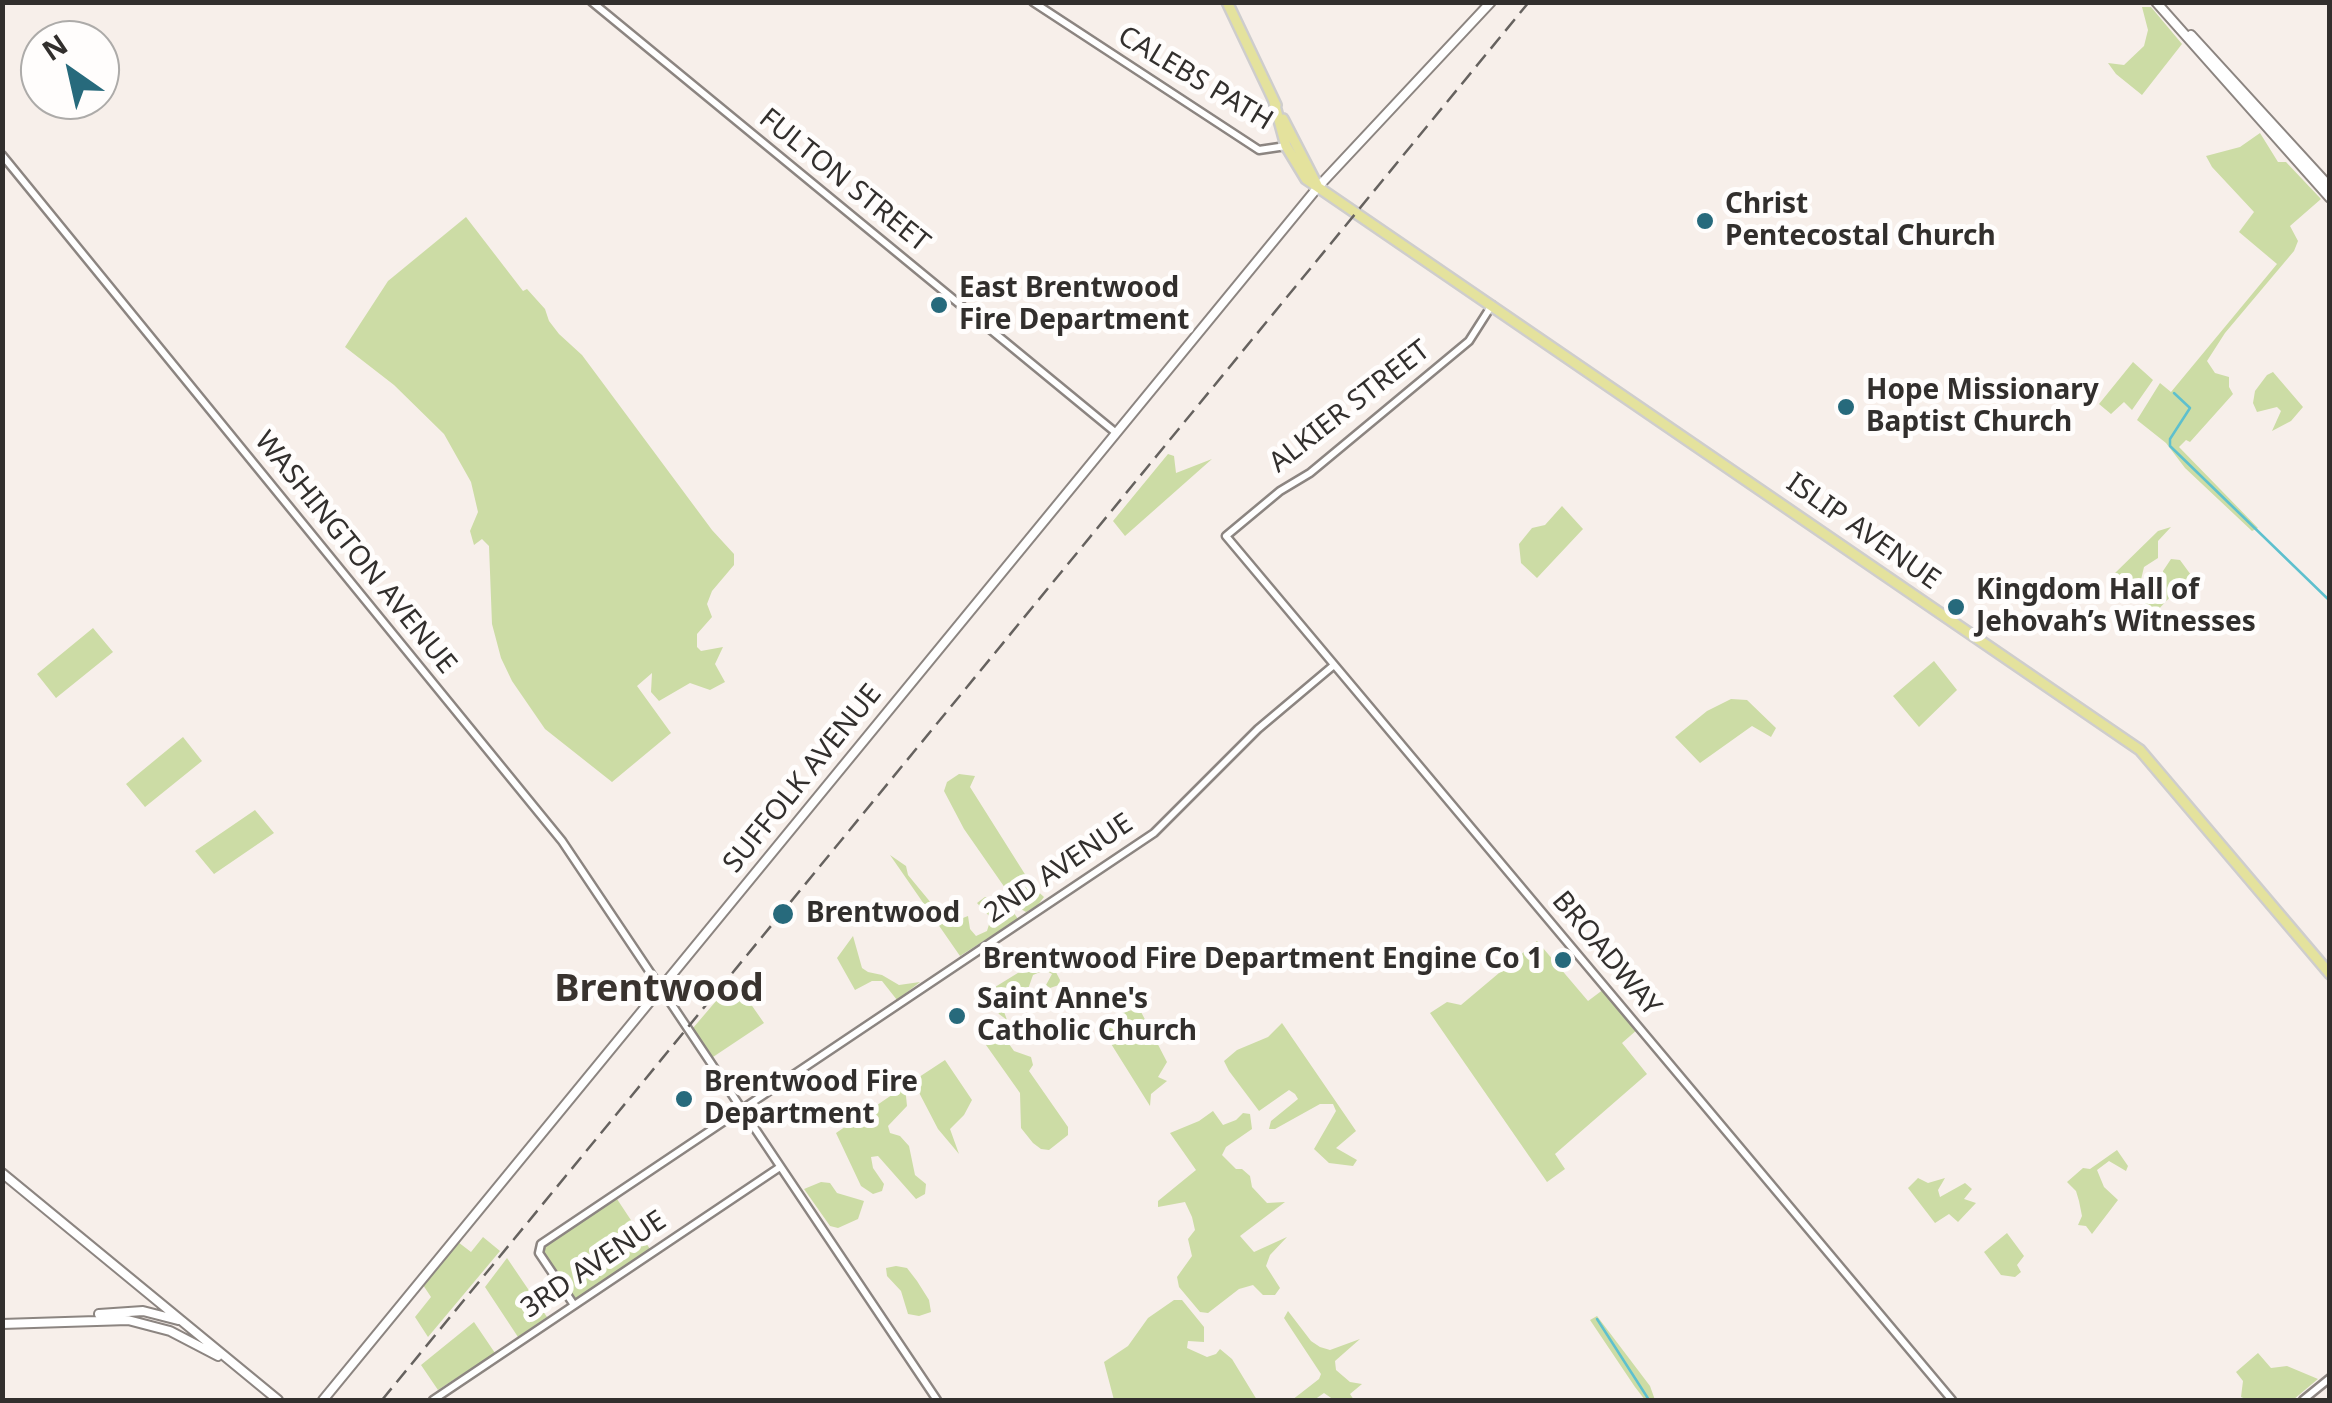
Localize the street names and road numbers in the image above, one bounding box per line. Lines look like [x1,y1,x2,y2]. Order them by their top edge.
street label: CALEBS PATH [1112,20,1278,138]
street label: FULTON STREET [752,102,936,260]
street label: ALKIER STREET [1263,334,1437,480]
street label: WASHINGTON AVENUE [247,425,463,681]
street label: ISLIP AVENUE [1780,467,1946,597]
street label: SUFFOLK AVENUE [717,678,889,880]
street label: 2ND AVENUE [979,807,1139,931]
street label: BROADWAY [1544,885,1668,1023]
street label: 3RD AVENUE [515,1204,673,1326]

